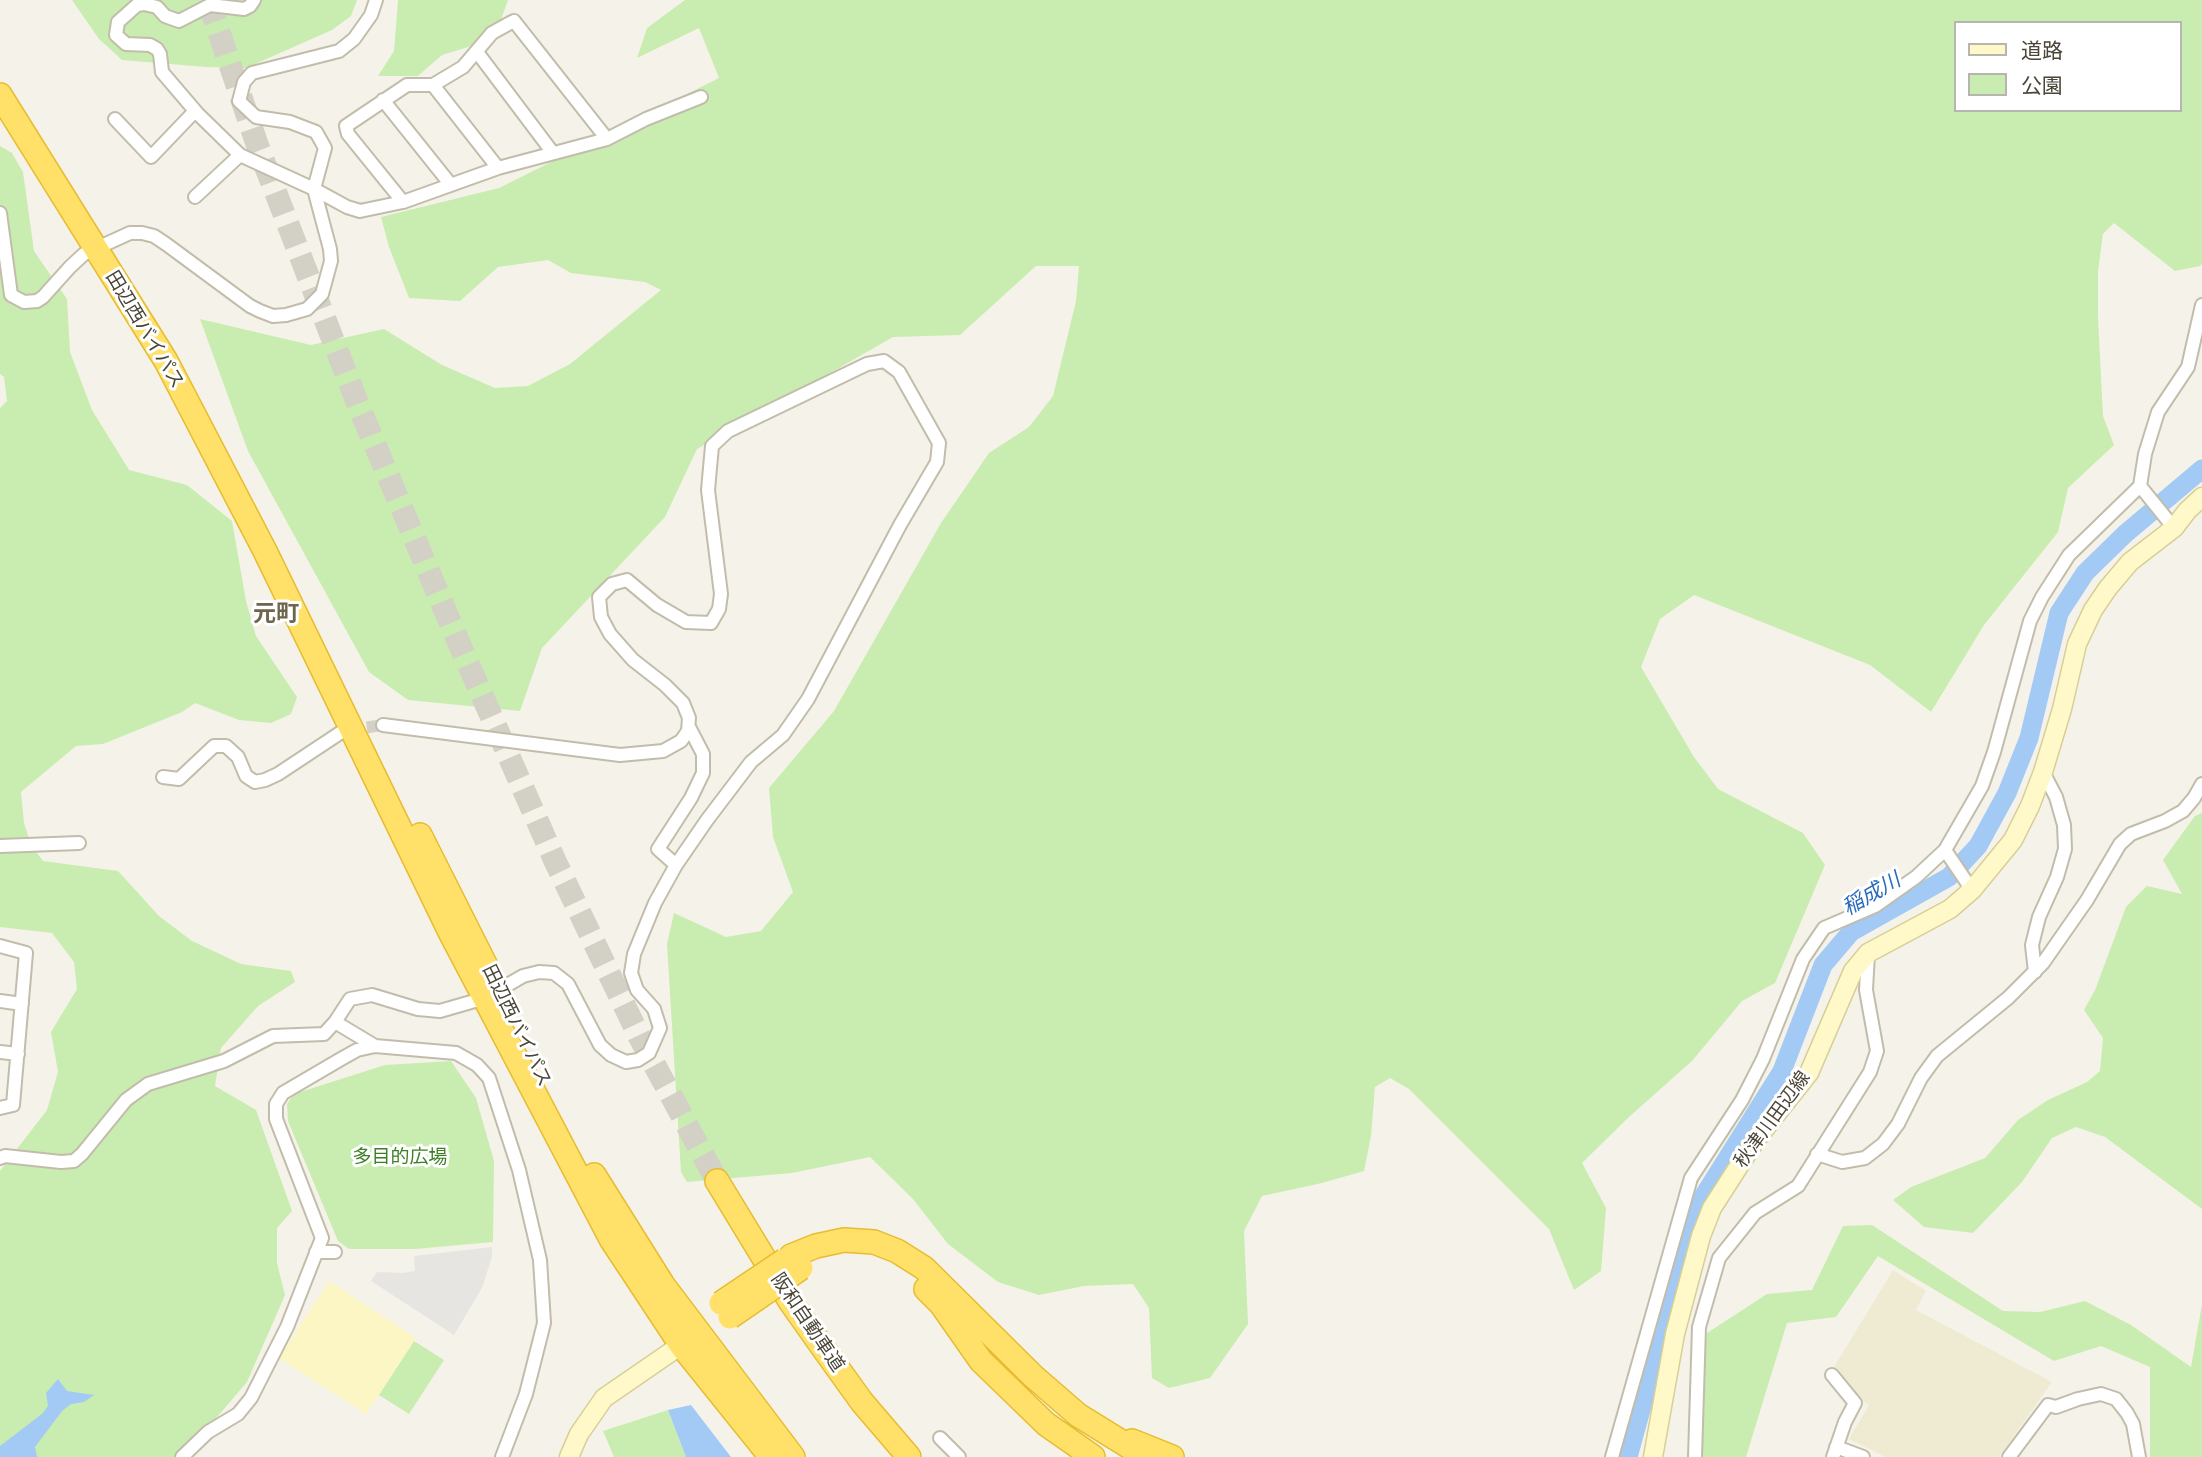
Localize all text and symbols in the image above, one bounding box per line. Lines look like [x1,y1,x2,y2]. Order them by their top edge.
legend [1954,21,2181,112]
text: 道路 [2021,37,2063,65]
text: 公園 [2021,72,2063,100]
street label: 田辺西バイパス [100,267,188,393]
district label: 元町 [253,601,299,629]
water label: 稲成川 [1838,868,1906,922]
street label: 田辺西バイパス [477,961,555,1091]
street label: 秋津川田辺線 [1730,1067,1816,1173]
park label: 多目的広場 [353,1147,447,1169]
street label: 阪和自動車道 [766,1269,848,1377]

